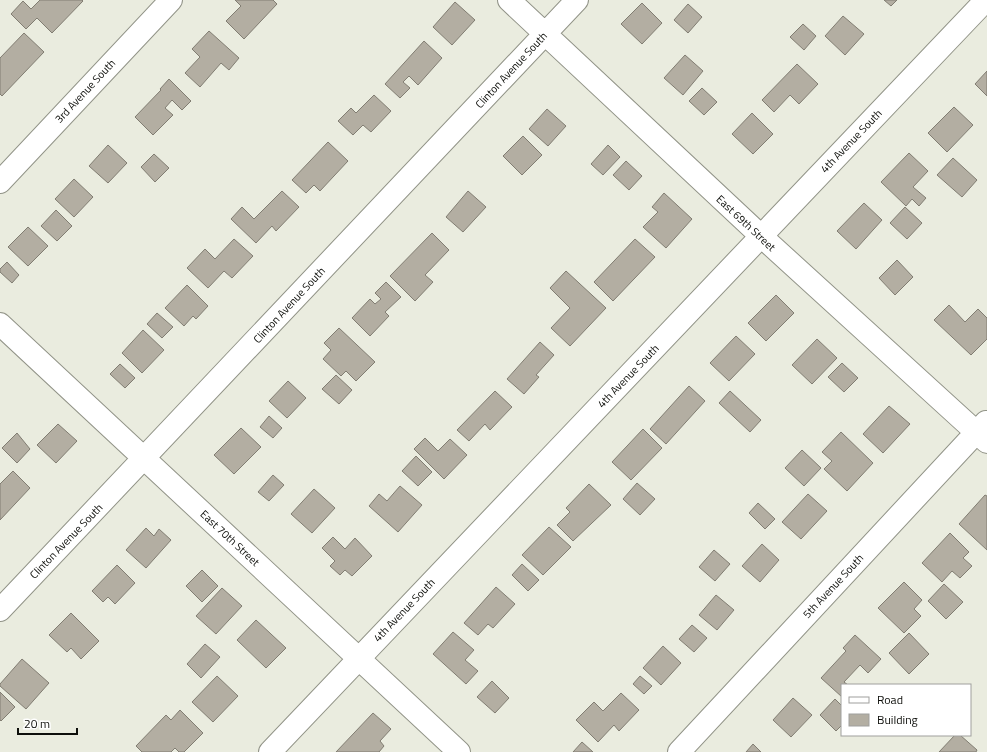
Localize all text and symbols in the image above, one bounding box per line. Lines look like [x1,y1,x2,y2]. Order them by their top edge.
street label: Clinton Avenue South [471,28,551,112]
street label: 3rd Avenue South [51,55,119,127]
street label: 4th Avenue South [817,106,885,176]
street label: East 69th Street [713,191,779,255]
street label: Clinton Avenue South [249,263,329,347]
street label: 4th Avenue South [594,341,662,411]
street label: Clinton Avenue South [26,500,106,582]
street label: East 70th Street [197,506,263,570]
street label: 5th Avenue South [799,550,867,622]
street label: 4th Avenue South [370,575,438,645]
legend [841,684,971,736]
text: Road [877,690,903,709]
scale bar [18,710,77,736]
text: Building [877,710,918,729]
text: 20 m [24,714,50,733]

